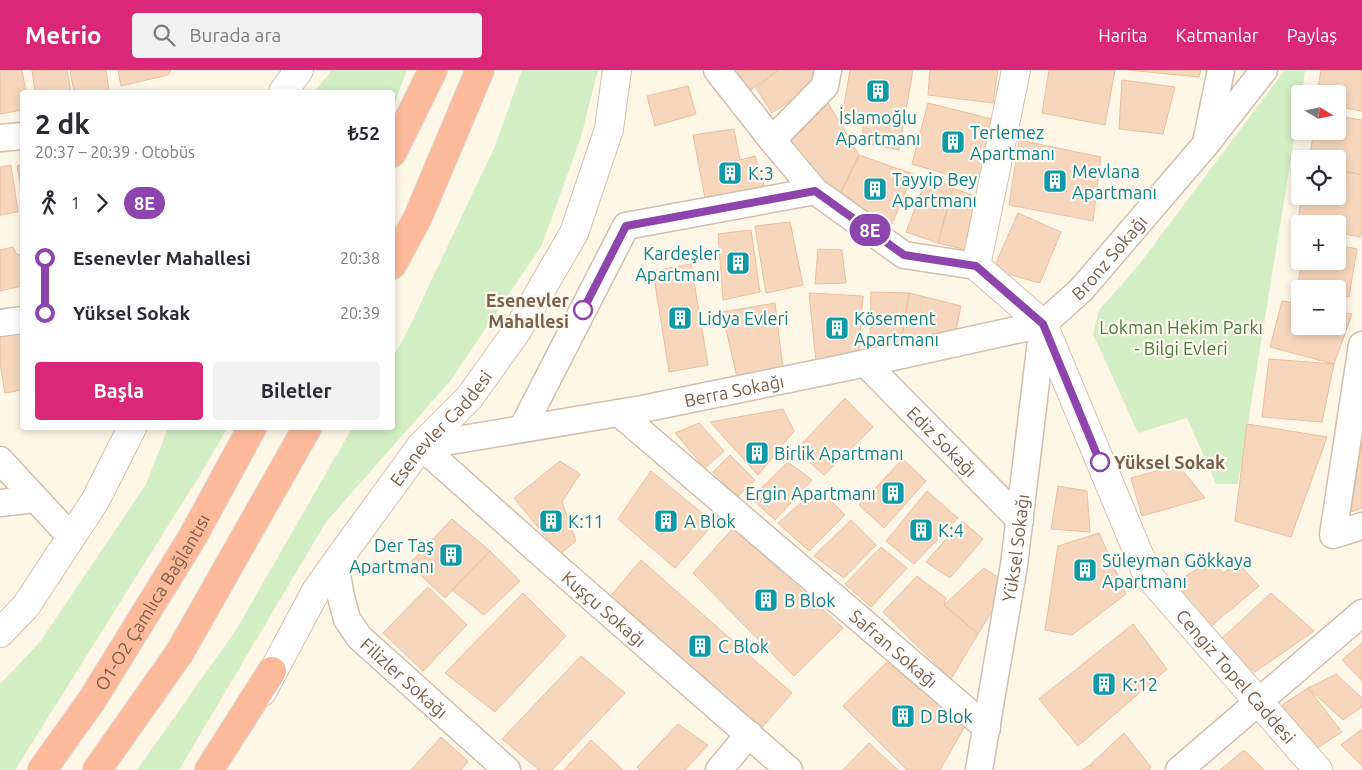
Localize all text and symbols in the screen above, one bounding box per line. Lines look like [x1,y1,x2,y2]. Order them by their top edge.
search box [132,13,482,58]
icon: search [150,21,178,49]
text: Metrio [25,22,102,49]
text: Burada ara [190,24,281,46]
text: Harita [1098,25,1148,45]
text: Katmanlar [1176,25,1259,45]
text: Paylaş [1287,25,1337,45]
building icon: İslamoğlu Apartmanı [865,78,891,104]
north arrow [1291,85,1346,140]
map controls [1291,85,1346,335]
place label: İslamoğlu Apartmanı [836,107,920,148]
text: 2 dk [35,108,90,139]
text: ₺52 [348,122,380,144]
place label: Terlemez Apartmanı [970,122,1055,163]
building icon: Terlemez Apartmanı [940,129,966,155]
text: 20:37 – 20:39 · Otobüs [35,143,195,161]
button: locate [1291,150,1346,205]
building icon: K:3 [717,160,743,186]
place label: Mevlana Apartmanı [1072,161,1157,202]
place label: K:3 [748,163,774,183]
building icon: Mevlana Apartmanı [1042,168,1068,194]
place label: Tayyip Bey Apartmanı [892,169,978,210]
building icon: Tayyip Bey Apartmanı [862,176,888,202]
icon: walk [35,189,63,217]
icon: forward [88,189,116,217]
text: 8E [134,193,155,213]
text: 1 [71,194,80,212]
street label: Bronz Sokağı [1067,211,1151,304]
line badge: 8E [848,214,892,246]
button: + [1291,215,1346,270]
text: 8E [860,220,880,240]
place label: Kardeşler Apartmanı [635,243,720,284]
text: Esenevler Mahallesi [73,247,251,269]
text: 20:38 [340,249,380,267]
building icon: Kardeşler Apartmanı [725,250,751,276]
button: − [1291,280,1346,335]
place label: Esenevler Mahallesi [486,290,570,331]
marker: Esenevler Mahallesi [573,300,593,320]
text: Yüksel Sokak [73,302,190,324]
text: 20:39 [340,304,380,322]
building icon: Lidya Evleri [667,305,693,331]
place label: Lidya Evleri [698,308,789,328]
place label: Kösement Apartmanı [854,308,939,349]
building icon: Kösement Apartmanı [824,315,850,341]
park label: Lokman Hekim Parkı - Bilgi Evleri [1099,317,1263,358]
button: Başla [35,362,203,420]
button: Biletler [213,362,380,420]
street label: Esenevler Caddesi [385,367,496,490]
street label: Berra Sokağı [682,370,786,410]
street label: Ediz Sokağı [903,402,981,480]
building icon: Birlik Apartmanı [744,440,770,466]
place label: Birlik Apartmanı [774,443,904,463]
marker: Yüksel Sokak [1090,452,1110,472]
place label: Yüksel Sokak [1114,452,1225,472]
building icon: Ergin Apartmanı [880,480,906,506]
place label: Ergin Apartmanı [745,483,876,503]
street label: Yüksel Sokağı [998,493,1032,604]
building icon: K:11 [538,508,564,534]
building icon: A Blok [653,508,679,534]
street label: O1-O2 Çamlıca Bağlantısı [90,510,213,694]
place label: K:11 [568,511,604,531]
place label: A Blok [684,511,736,531]
building icon: K:4 [908,517,934,543]
place label: K:4 [938,520,964,540]
place label: Der Taş Apartmanı [349,535,434,576]
building icon: Der Taş Apartmanı [438,542,464,568]
place label: Süleyman Gökkaya Apartmanı [1102,550,1252,591]
building icon: Süleyman Gökkaya Apartmanı [1072,557,1098,583]
street label: Kuşçu Sokağı [558,567,650,651]
building icon: B Blok [753,587,779,613]
place label: B Blok [784,590,835,610]
street label: Safran Sokağı [846,605,942,691]
street label: Cengiz Topel Caddesi [1172,605,1300,747]
building icon: C Blok [687,633,713,659]
street label: Filizler Sokağı [357,634,452,722]
place label: C Blok [718,636,769,656]
building icon: K:12 [1091,671,1117,697]
place label: K:12 [1122,674,1158,694]
building icon: D Blok [890,703,916,729]
place label: D Blok [920,706,973,726]

